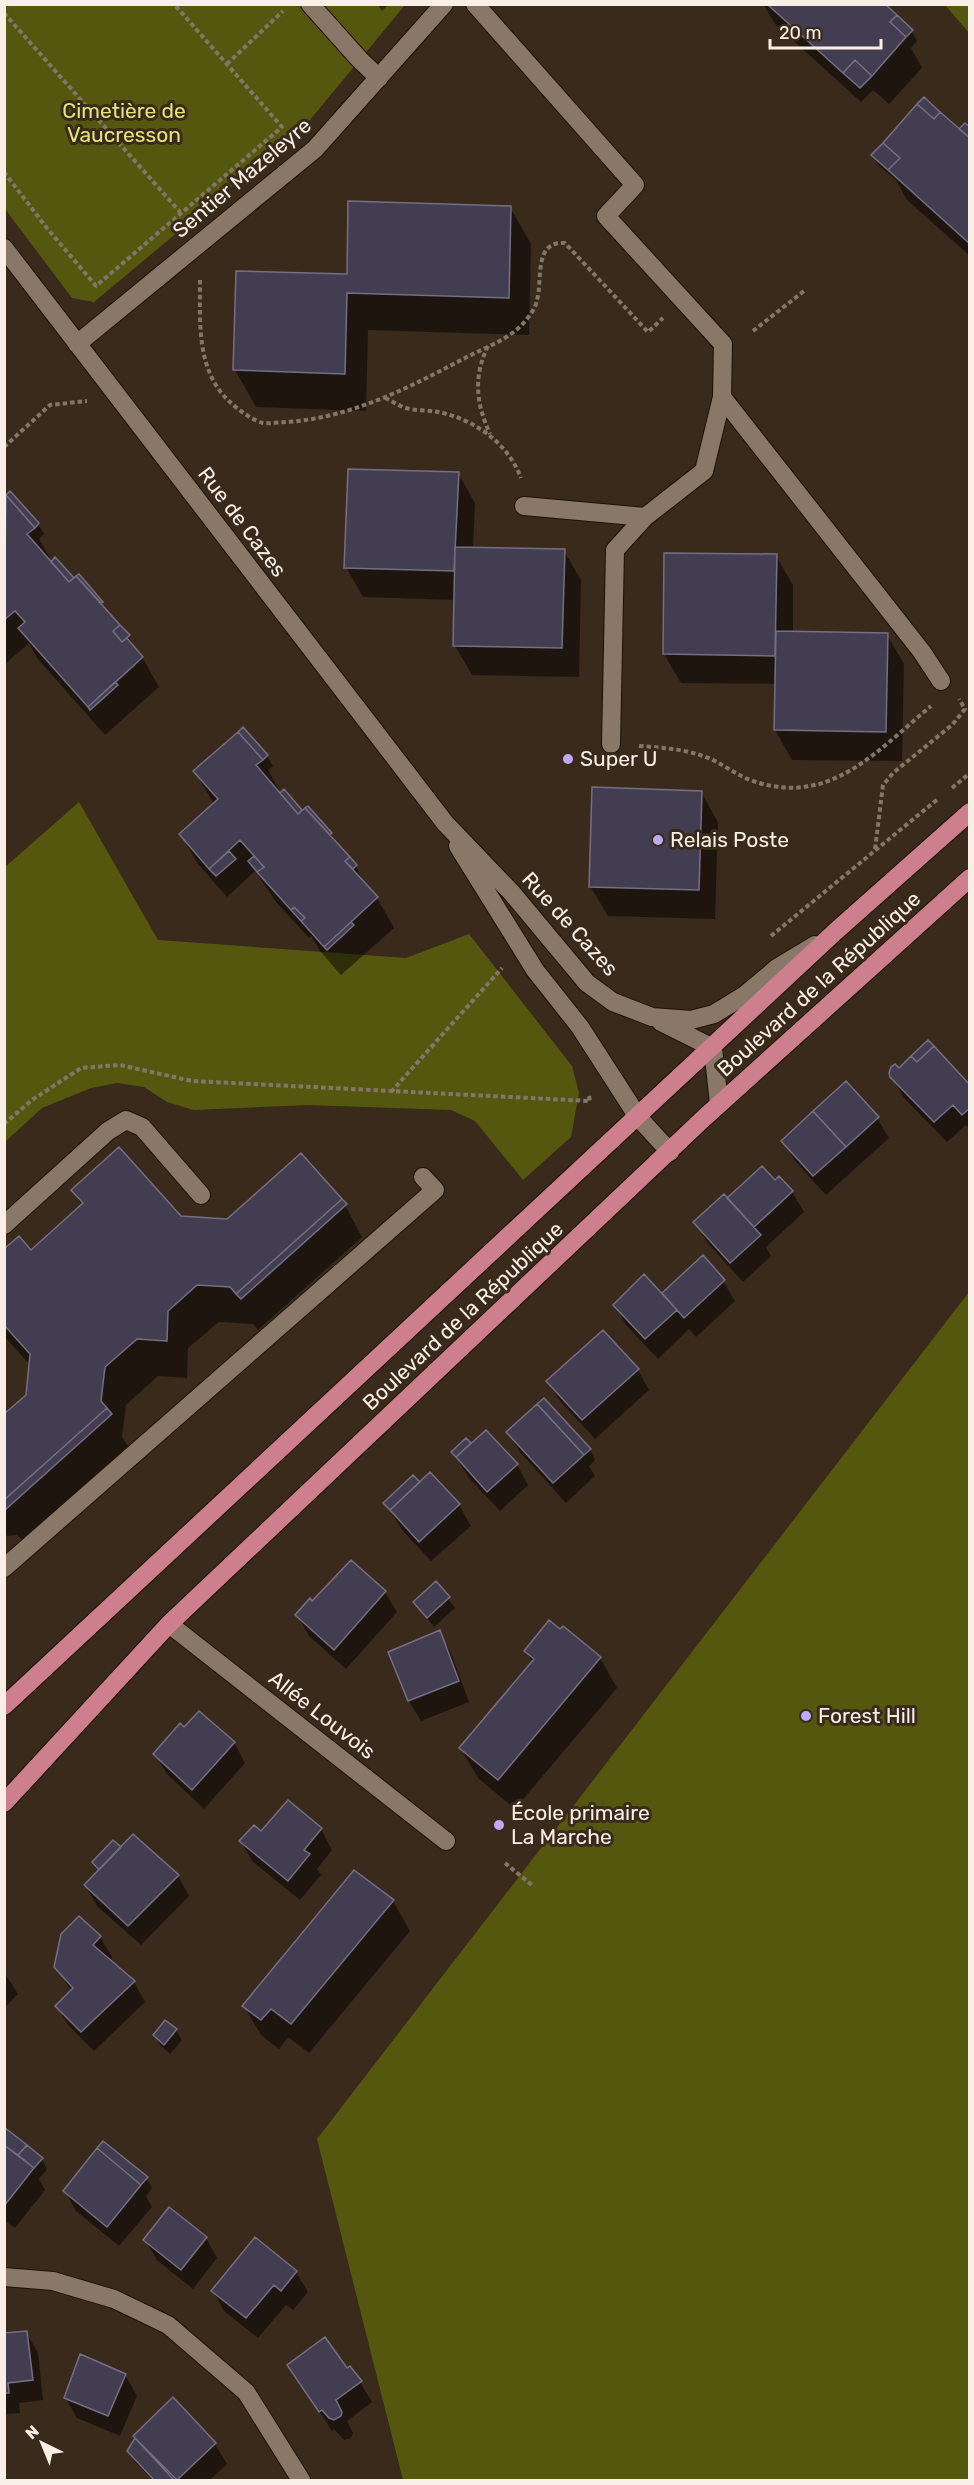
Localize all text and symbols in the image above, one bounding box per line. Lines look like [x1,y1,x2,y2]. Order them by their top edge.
scale bar [770,12,881,50]
text: 20 m [779,22,821,44]
park label: Cimetière de Vaucresson [62,98,186,147]
street label: Sentier Mazeleyre [167,112,316,243]
street label: Rue de Cazes [193,462,292,582]
place label: Super U [580,746,657,771]
marker: Super U [561,752,575,766]
place label: Relais Poste [670,827,789,852]
marker: Relais Poste [651,833,665,847]
street label: Rue de Cazes [517,867,624,981]
street label: Boulevard de la République [712,886,925,1082]
street label: Boulevard de la République [357,1216,568,1415]
street label: Allée Louvois [264,1665,381,1764]
place label: Forest Hill [818,1703,916,1728]
marker: Forest Hill [799,1709,813,1723]
place label: École primaire La Marche [511,1800,650,1849]
marker: École primaire La Marche [492,1818,506,1832]
north arrow [12,2413,72,2473]
text: N [21,2422,43,2443]

